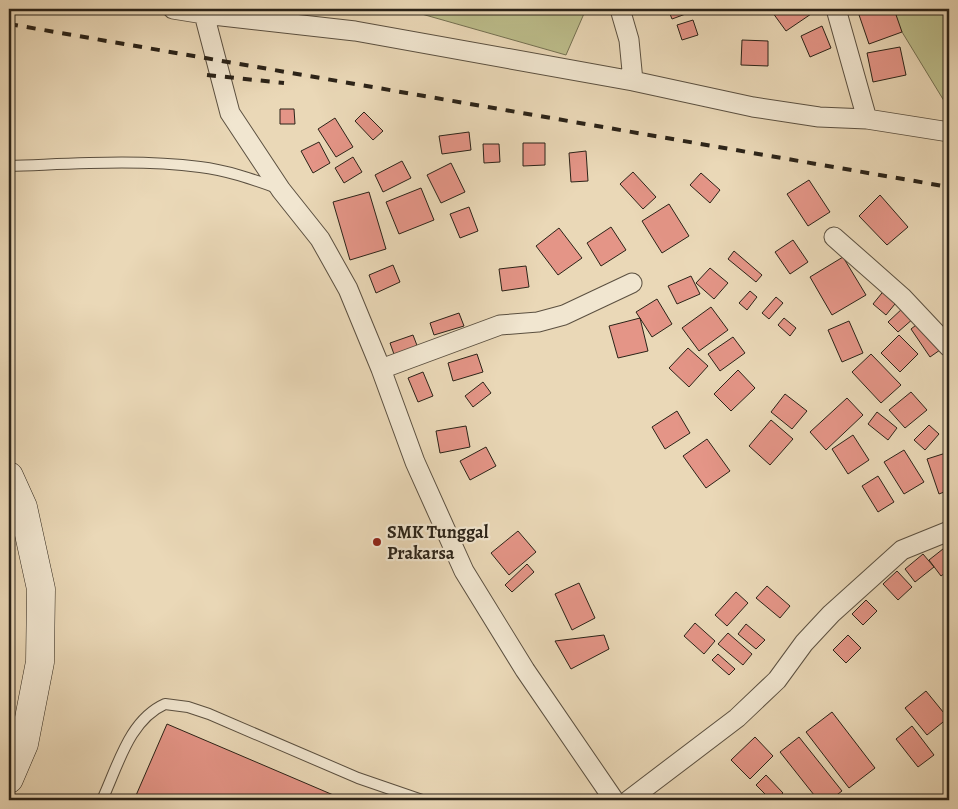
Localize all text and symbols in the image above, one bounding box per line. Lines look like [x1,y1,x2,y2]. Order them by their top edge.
place label: SMK Tunggal Prakarsa [387,520,489,565]
marker: SMK Tunggal Prakarsa [371,536,383,548]

